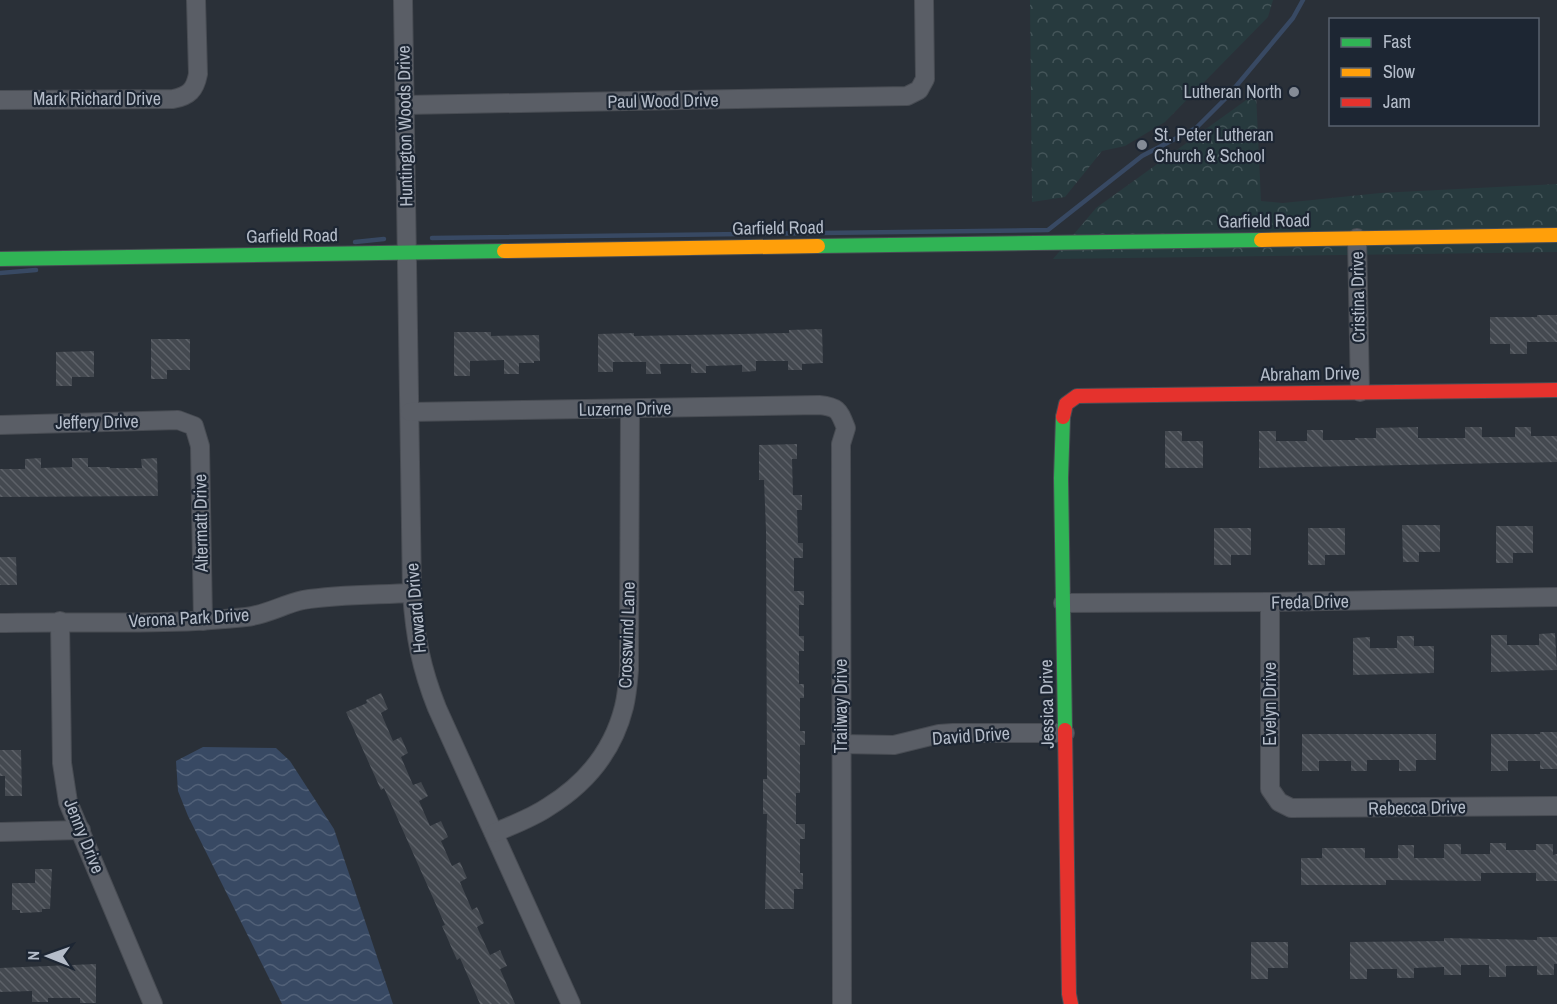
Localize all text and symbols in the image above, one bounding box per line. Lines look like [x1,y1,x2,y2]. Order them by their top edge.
legend [1329,18,1539,126]
text: Fast [1383,29,1411,54]
street label: Huntington Woods Drive [391,45,418,207]
text: Slow [1383,59,1415,84]
place label: Lutheran North [1184,79,1282,104]
marker: Lutheran North [1287,85,1301,99]
street label: Mark Richard Drive [33,86,161,111]
street label: Paul Wood Drive [607,87,719,114]
text: Jam [1383,89,1411,114]
place label: St. Peter Lutheran Church & School [1154,122,1274,168]
marker: St. Peter Lutheran Church & School [1135,138,1149,152]
street label: Garfield Road [1218,207,1310,234]
street label: Garfield Road [732,214,824,241]
street label: Garfield Road [246,222,338,249]
street label: Cristina Drive [1344,251,1371,343]
street label: Abraham Drive [1259,360,1360,387]
street label: Luzerne Drive [578,395,672,422]
street label: Jeffery Drive [55,408,139,435]
street label: Altermatt Drive [187,474,214,573]
street label: Howard Drive [399,562,432,654]
street label: Crosswind Lane [612,581,641,689]
street label: Freda Drive [1271,588,1349,615]
street label: Verona Park Drive [128,602,250,633]
street label: Trailway Drive [828,659,853,753]
street label: Jessica Drive [1033,659,1060,749]
street label: Evelyn Drive [1257,662,1282,746]
street label: David Drive [931,720,1011,751]
street label: Rebecca Drive [1368,794,1466,821]
street label: Jenny Drive [58,795,111,877]
north arrow [18,926,78,986]
text: N [22,951,44,961]

